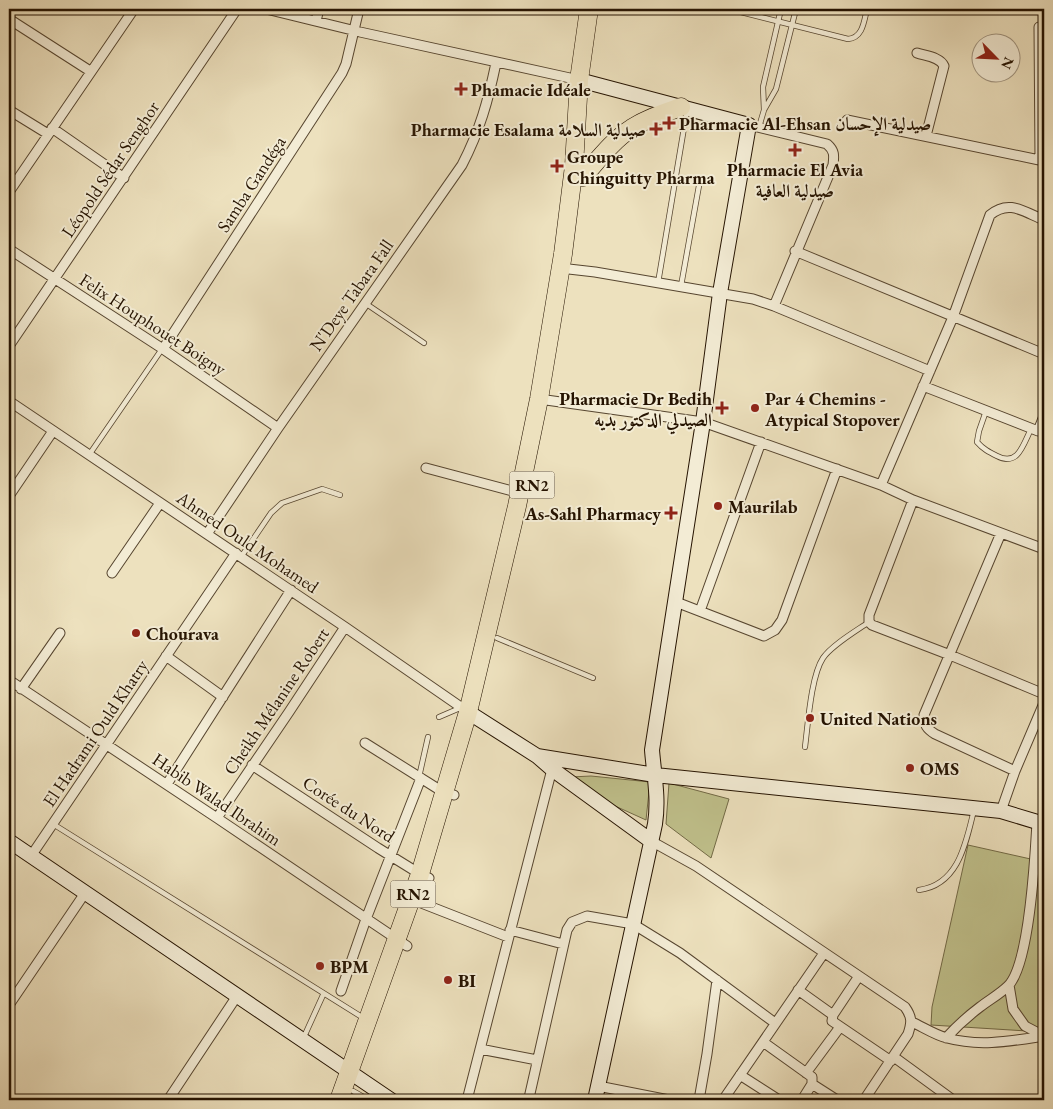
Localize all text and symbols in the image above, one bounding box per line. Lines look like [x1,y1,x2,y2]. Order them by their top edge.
north arrow [970,32,1020,82]
text: N [997,54,1018,73]
place label: Phamacie Idéale [471,78,591,101]
marker: Phamacie Idéale [455,83,467,95]
street label: Léopold Sédar Senghor [56,97,164,241]
place label: Pharmacie Al-Ehsan صيدلية الإحسان [679,112,931,137]
marker: Pharmacie Al-Ehsan صيدلية الإحسان [663,117,675,129]
place label: Pharmacie Esalama صيدلية السلامة [411,118,646,141]
marker: Pharmacie Esalama صيدلية السلامة [650,123,662,135]
street label: Samba Gandéga [211,131,291,236]
marker: Pharmacie El Avia صيدلية العافية [789,144,801,156]
place label: Groupe Chinguitty Pharma [567,145,715,189]
place label: Pharmacie El Avia صيدلية العافية [727,158,863,202]
marker: Groupe Chinguitty Pharma [551,160,563,172]
street label: N'Deye Tabara Fall [304,235,398,355]
street label: Felix Houphouet Boigny [75,268,231,380]
place label: Pharmacie Dr Bedih الصيدلي الدكتور بديه [559,387,712,435]
place label: Par 4 Chemins - Atypical Stopover [764,387,900,431]
marker: Pharmacie Dr Bedih الصيدلي الدكتور بديه [716,402,728,414]
marker: Par 4 Chemins - Atypical Stopover [749,402,761,414]
road number: RN2 [510,472,554,498]
street label: Ahmed Ould Mohamed [172,485,324,599]
place label: Maurilab [728,495,798,518]
marker: Maurilab [712,500,724,512]
place label: As-Sahl Pharmacy [524,502,661,525]
marker: As-Sahl Pharmacy [665,507,677,519]
place label: Chourava [146,622,219,645]
street label: Cheikh Mélanine Robert [218,623,334,779]
marker: Chourava [130,627,142,639]
street label: El Hadrami Ould Khatry [37,655,153,811]
place label: United Nations [820,707,937,730]
marker: United Nations [804,712,816,724]
street label: Habib Walad Ibrahim [148,747,286,851]
place label: OMS [920,757,959,780]
marker: OMS [904,762,916,774]
street label: Corée du Nord [298,771,400,848]
road number: RN2 [390,881,436,908]
place label: BPM [330,955,369,978]
marker: BPM [314,960,326,972]
place label: BI [458,969,476,992]
marker: BI [442,974,454,986]

